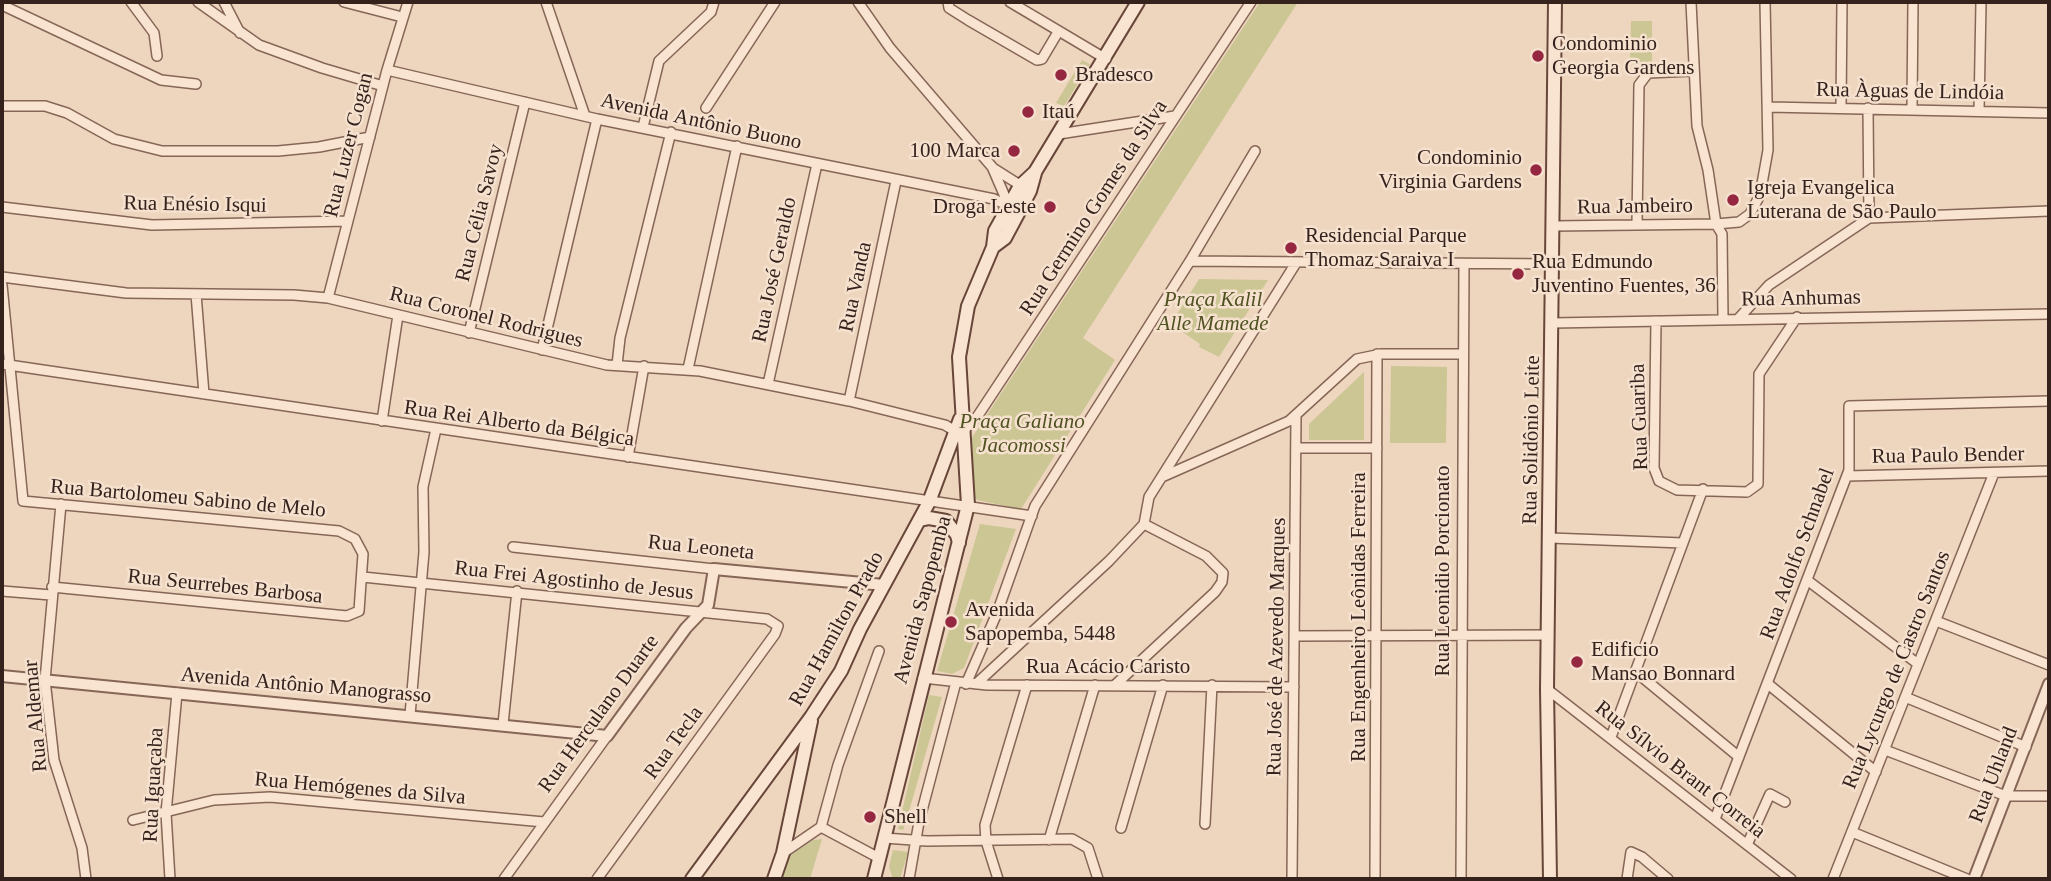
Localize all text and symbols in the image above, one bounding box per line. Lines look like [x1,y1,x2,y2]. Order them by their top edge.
place label: Condominio Georgia Gardens [1552,31,1694,81]
marker: Condominio Georgia Gardens [1530,48,1546,64]
place label: Bradesco [1075,62,1153,88]
marker: Bradesco [1053,67,1069,83]
street label: Rua Luzer Cogan [319,70,379,220]
street label: Rua Àguas de Lindóia [1816,78,2004,106]
street label: Avenida Antônio Buono [598,88,804,156]
street label: Rua Germino Gomes da Silva [1015,95,1173,321]
place label: Itaú [1042,99,1075,125]
marker: Itaú [1020,104,1036,120]
place label: 100 Marca [910,138,1000,164]
street label: Rua Célia Savoy [451,141,509,285]
marker: 100 Marca [1006,143,1022,159]
place label: Condominio Virginia Gardens [1378,145,1522,195]
marker: Condominio Virginia Gardens [1528,162,1544,178]
place label: Igreja Evangelica Luterana de São Paulo [1747,175,1937,225]
street label: Rua Enésio Isqui [123,191,267,219]
marker: Igreja Evangelica Luterana de São Paulo [1725,192,1741,208]
street label: Rua Jambeiro [1577,193,1693,221]
place label: Droga Leste [933,194,1036,220]
street label: Rua José Geraldo [747,195,803,345]
marker: Droga Leste [1042,199,1058,215]
place label: Residencial Parque Thomaz Saraiva I [1305,223,1467,273]
street label: Rua Vanda [834,240,878,334]
marker: Residencial Parque Thomaz Saraiva I [1283,240,1299,256]
place label: Rua Edmundo Juventino Fuentes, 36 [1532,249,1716,299]
marker: Rua Edmundo Juventino Fuentes, 36 [1510,266,1526,282]
street label: Rua Coronel Rodrigues [387,282,585,354]
street label: Rua Anhumas [1741,285,1861,313]
park label: Praça Kalil Alle Mamede [1157,287,1269,337]
street label: Rua Solidônio Leite [1518,355,1546,525]
street label: Rua Guariba [1626,363,1654,471]
street label: Rua Rei Alberto da Bélgica [402,395,636,453]
park label: Praça Galiano Jacomossi [959,409,1085,459]
street label: Rua Paulo Bender [1871,442,2025,470]
street label: Rua Leonidio Porcionato [1430,465,1456,677]
street label: Rua Adolfo Schnabel [1755,465,1841,643]
street label: Rua Engenheiro Leônidas Ferreira [1346,472,1372,762]
street label: Rua Bartolomeu Sabino de Melo [49,474,327,524]
street label: Avenida Sapopemba [888,513,958,687]
street label: Rua José de Azevedo Marques [1262,517,1292,777]
street label: Rua Leoneta [647,530,755,566]
street label: Rua Hamilton Prado [784,547,890,711]
street label: Rua Lycurgo de Castro Santos [1838,547,1956,793]
street label: Rua Frei Agostinho de Jesus [453,556,695,606]
street label: Rua Seurrebes Barbosa [126,564,324,610]
place label: Avenida Sapopemba, 5448 [965,597,1115,647]
marker: Avenida Sapopemba, 5448 [943,614,959,630]
street label: Rua Herculano Duarte [533,630,665,798]
place label: Edificio Mansao Bonnard [1591,637,1735,687]
street label: Rua Acácio Caristo [1026,654,1190,680]
marker: Edificio Mansao Bonnard [1569,654,1585,670]
street label: Rua Aldemar [19,659,53,773]
street label: Avenida Antônio Manograsso [180,662,432,710]
street label: Rua Sílvio Brant Correia [1590,696,1770,844]
street label: Rua Tecla [639,702,709,784]
street label: Rua Uhland [1964,723,2024,827]
street label: Rua Iguaçaba [138,727,170,843]
street label: Rua Hemógenes da Silva [253,767,467,811]
place label: Shell [884,804,927,830]
marker: Shell [862,809,878,825]

